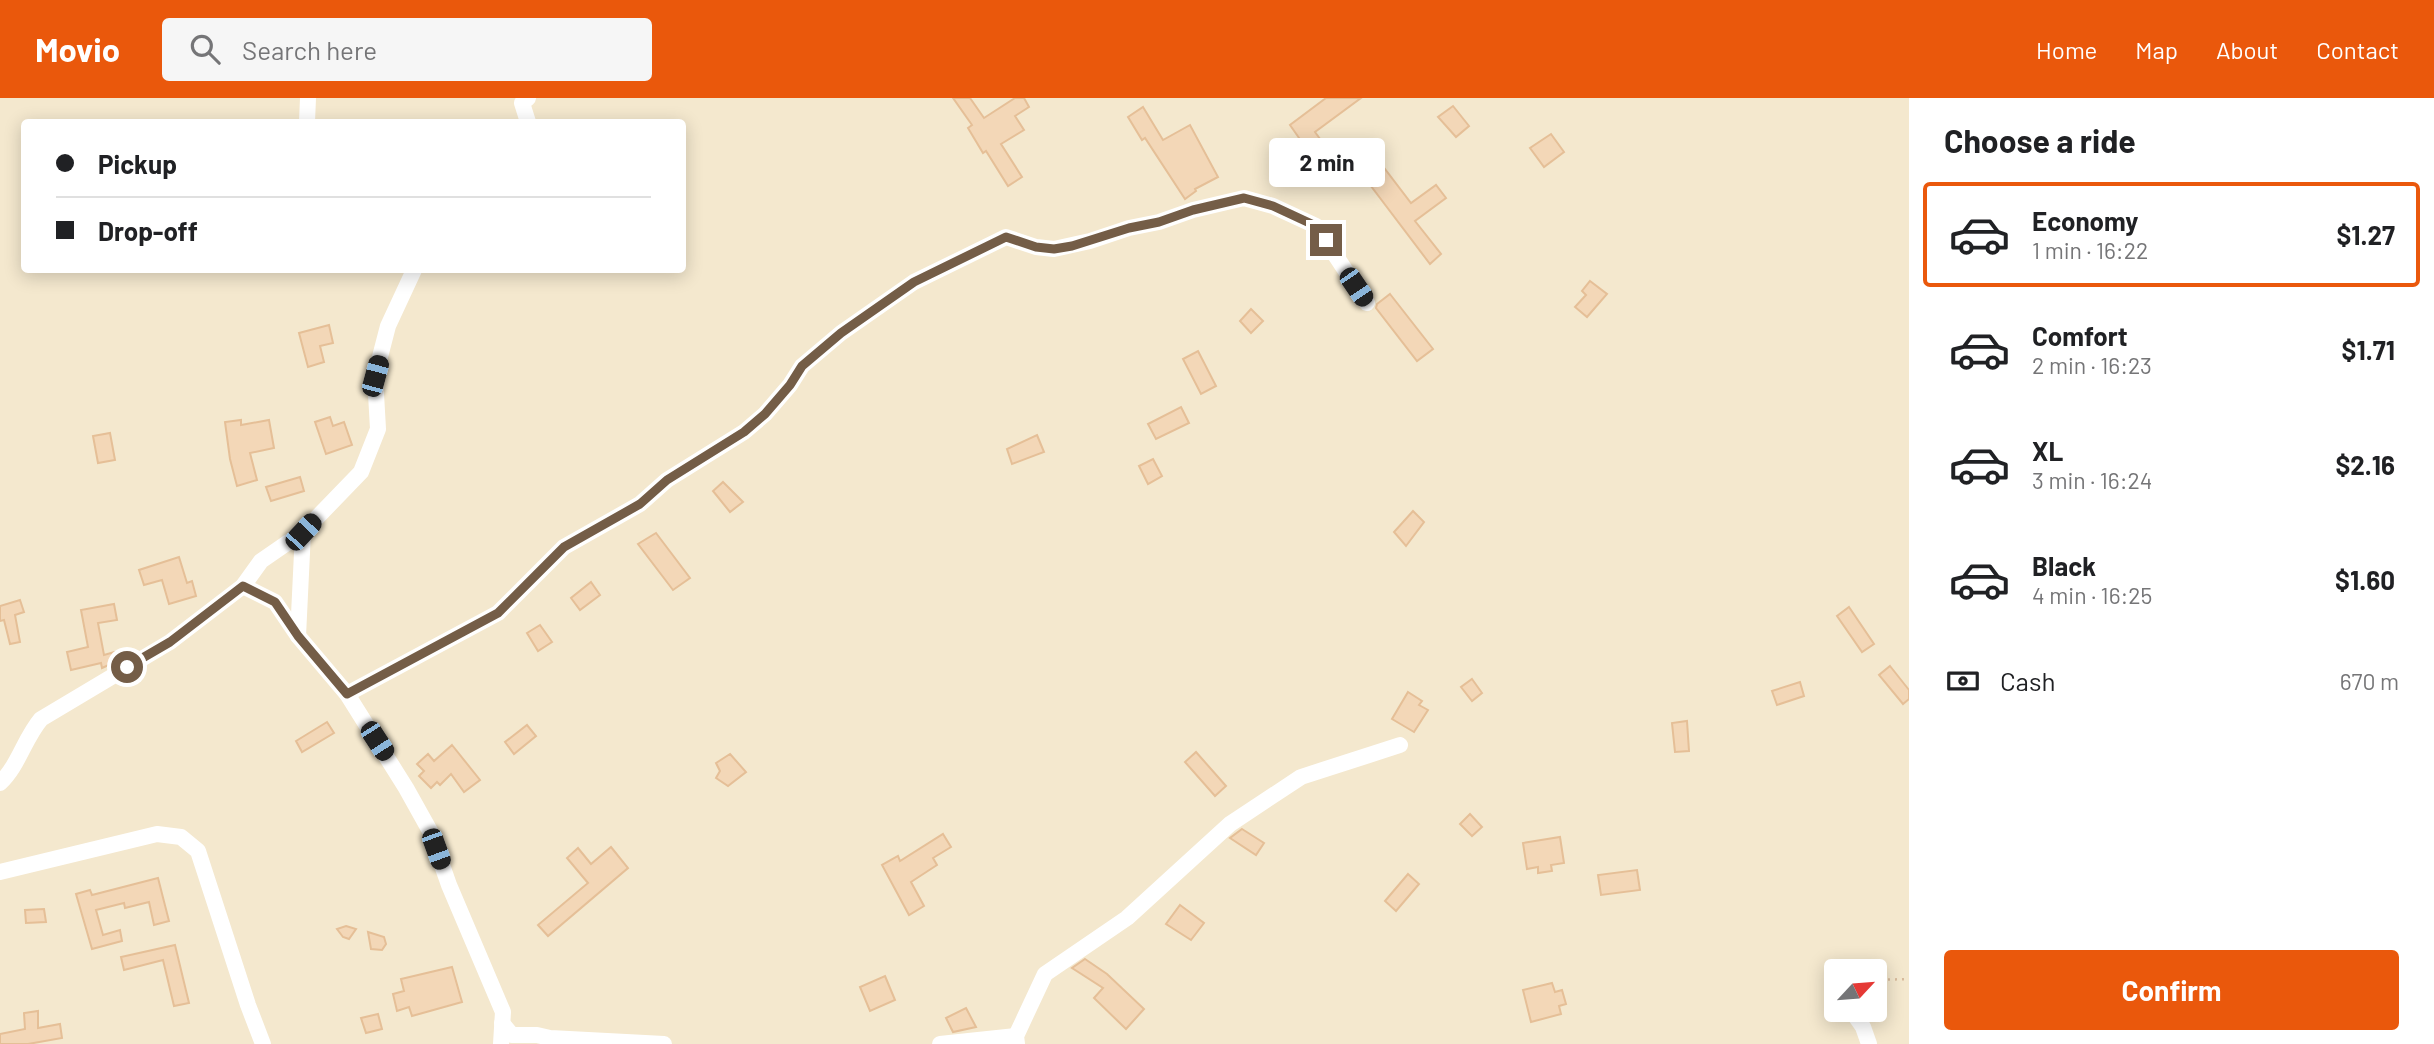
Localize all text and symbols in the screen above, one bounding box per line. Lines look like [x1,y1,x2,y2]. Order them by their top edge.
search box [162,18,652,81]
text: Movio [35,29,120,69]
icon: search [186,30,224,68]
text: Search here [242,34,377,65]
text: Home [2036,35,2097,64]
text: Map [2135,35,2178,64]
text: About [2216,35,2278,64]
text: Contact [2316,35,2399,64]
text: Choose a ride [1944,121,2136,159]
callout: 2 min [1268,138,1384,188]
text: Pickup [98,148,177,179]
text: 2 min [1299,148,1355,176]
icon: car [1948,203,2011,266]
text: Economy [2032,205,2138,236]
text: Drop-off [98,215,198,246]
text: $1.27 [2336,219,2395,250]
route end [1310,224,1342,256]
text: 1 min · 16:22 [2032,236,2148,264]
car [1336,264,1377,310]
icon: car [1948,318,2011,381]
text: Comfort [2032,320,2128,351]
text: $1.71 [2342,334,2395,365]
text: 2 min · 16:23 [2032,351,2152,379]
car [360,353,391,399]
icon: car [1948,433,2011,496]
text: XL [2032,435,2063,466]
text: $2.16 [2335,449,2395,480]
text: 3 min · 16:24 [2032,466,2152,494]
car [281,509,326,555]
icon: car [1948,548,2011,611]
text: Black [2032,550,2096,581]
text: $1.60 [2335,564,2395,595]
text: 4 min · 16:25 [2032,581,2152,609]
route start [111,651,143,683]
icon: cash [1944,662,1982,700]
text: Cash [2000,665,2055,696]
text: 670 m [2340,667,2399,695]
car [357,718,398,764]
car [419,826,454,872]
button: Confirm [1944,950,2399,1030]
north arrow [1824,959,1886,1022]
map controls [1824,959,1887,1022]

